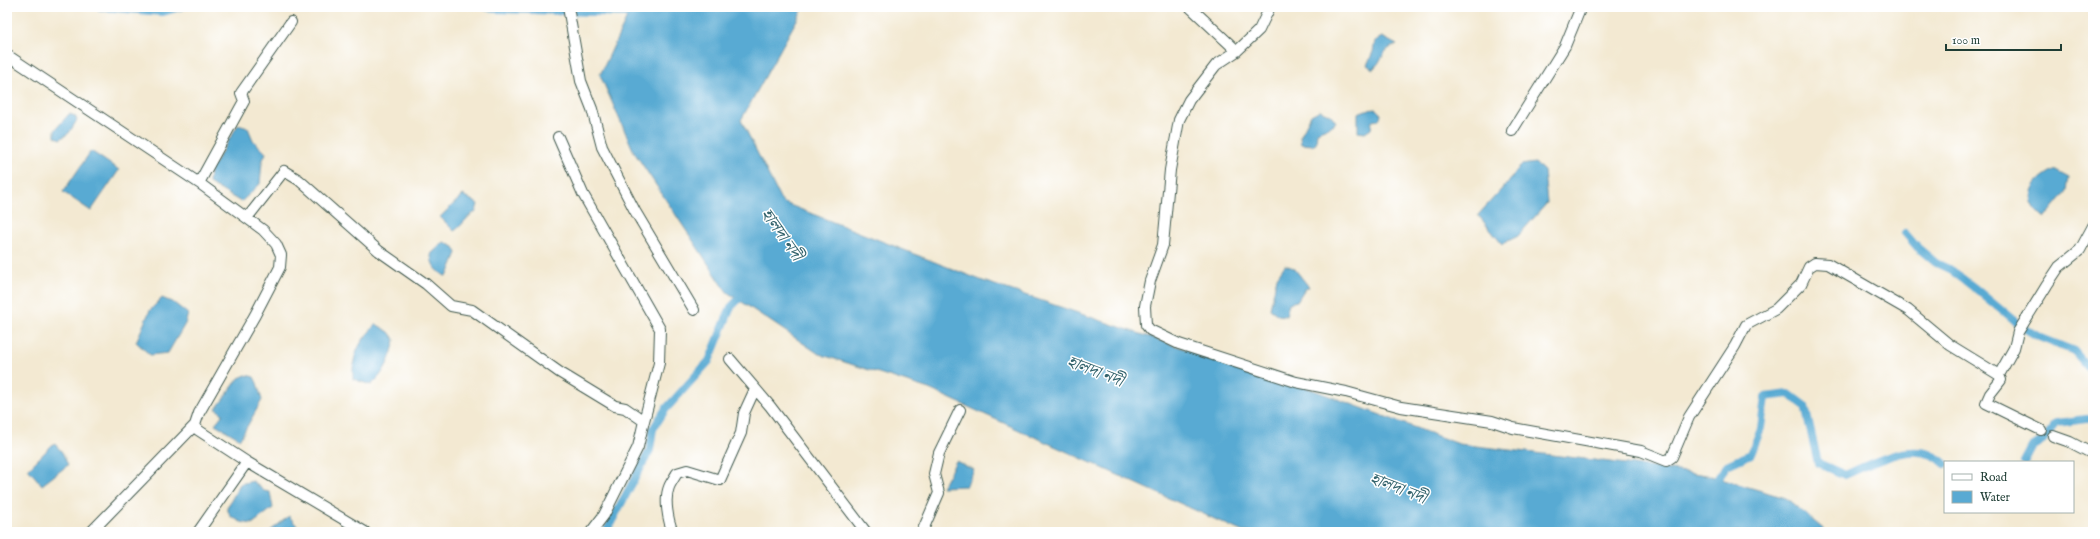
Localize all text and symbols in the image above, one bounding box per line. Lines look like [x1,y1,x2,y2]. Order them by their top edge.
scale bar [1946,26,2061,52]
text: 100 m [1952,33,1980,48]
water label: হালদা নদী [756,204,809,267]
water label: হালদা নদী [1064,351,1129,393]
legend [1944,461,2074,513]
water label: হালদা নদী [1367,468,1432,510]
text: Road [1980,470,2008,485]
text: Water [1980,490,2011,505]

